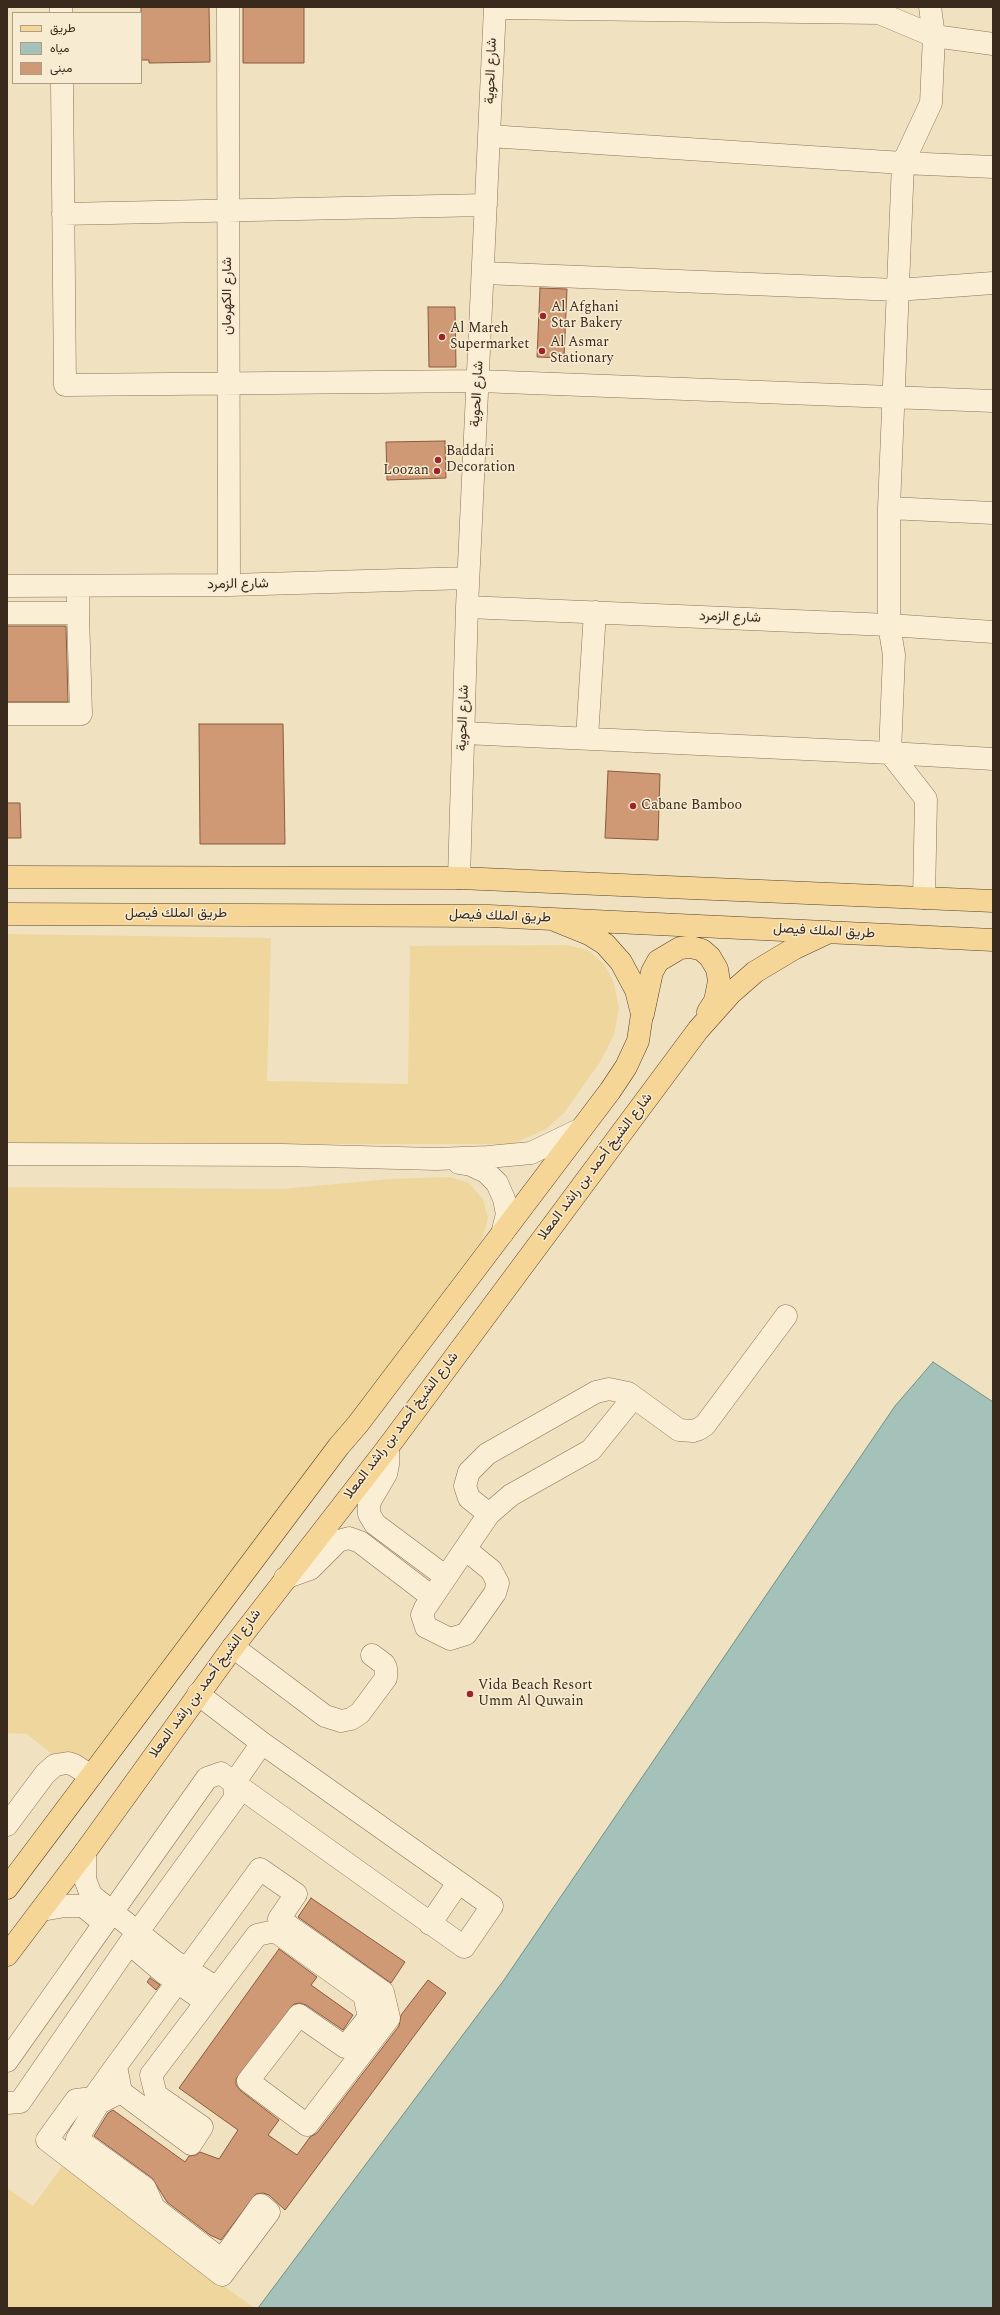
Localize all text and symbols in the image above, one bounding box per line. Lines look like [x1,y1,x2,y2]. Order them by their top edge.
legend [12,12,142,84]
text: طريق [50,19,75,38]
street label: شارع الحوية [482,38,502,104]
text: مياه [50,39,69,58]
text: مبنى [50,59,72,78]
street label: شارع الكهرمان [220,257,236,335]
place label: Al Afghani Star Bakery [551,300,622,332]
marker: Al Afghani Star Bakery [538,311,548,321]
place label: Al Mareh Supermarket [450,321,529,354]
marker: Al Mareh Supermarket [437,332,447,342]
place label: Al Asmar Stationary [550,335,613,368]
marker: Al Asmar Stationary [537,346,547,356]
street label: شارع الحوية [468,360,488,428]
place label: Baddari Decoration [446,444,515,476]
marker: Baddari Decoration [433,455,443,465]
place label: Loozan [383,463,429,479]
marker: Loozan [432,466,442,476]
street label: شارع الزمرد [207,576,269,594]
street label: شارع الزمرد [699,609,761,627]
street label: شارع الحوية [454,685,474,751]
place label: Cabane Bamboo [641,798,742,814]
marker: Cabane Bamboo [628,801,638,811]
street label: طريق الملك فيصل [125,906,227,922]
street label: طريق الملك فيصل [449,907,551,927]
street label: طريق الملك فيصل [773,921,875,943]
street label: شارع الشيخ أحمد بن راشد المعلا [535,1090,657,1244]
street label: شارع الشيخ أحمد بن راشد المعلا [341,1349,463,1503]
street label: شارع الشيخ أحمد بن راشد المعلا [146,1606,266,1762]
place label: Vida Beach Resort Umm Al Quwain [478,1678,592,1710]
marker: Vida Beach Resort Umm Al Quwain [465,1689,475,1699]

